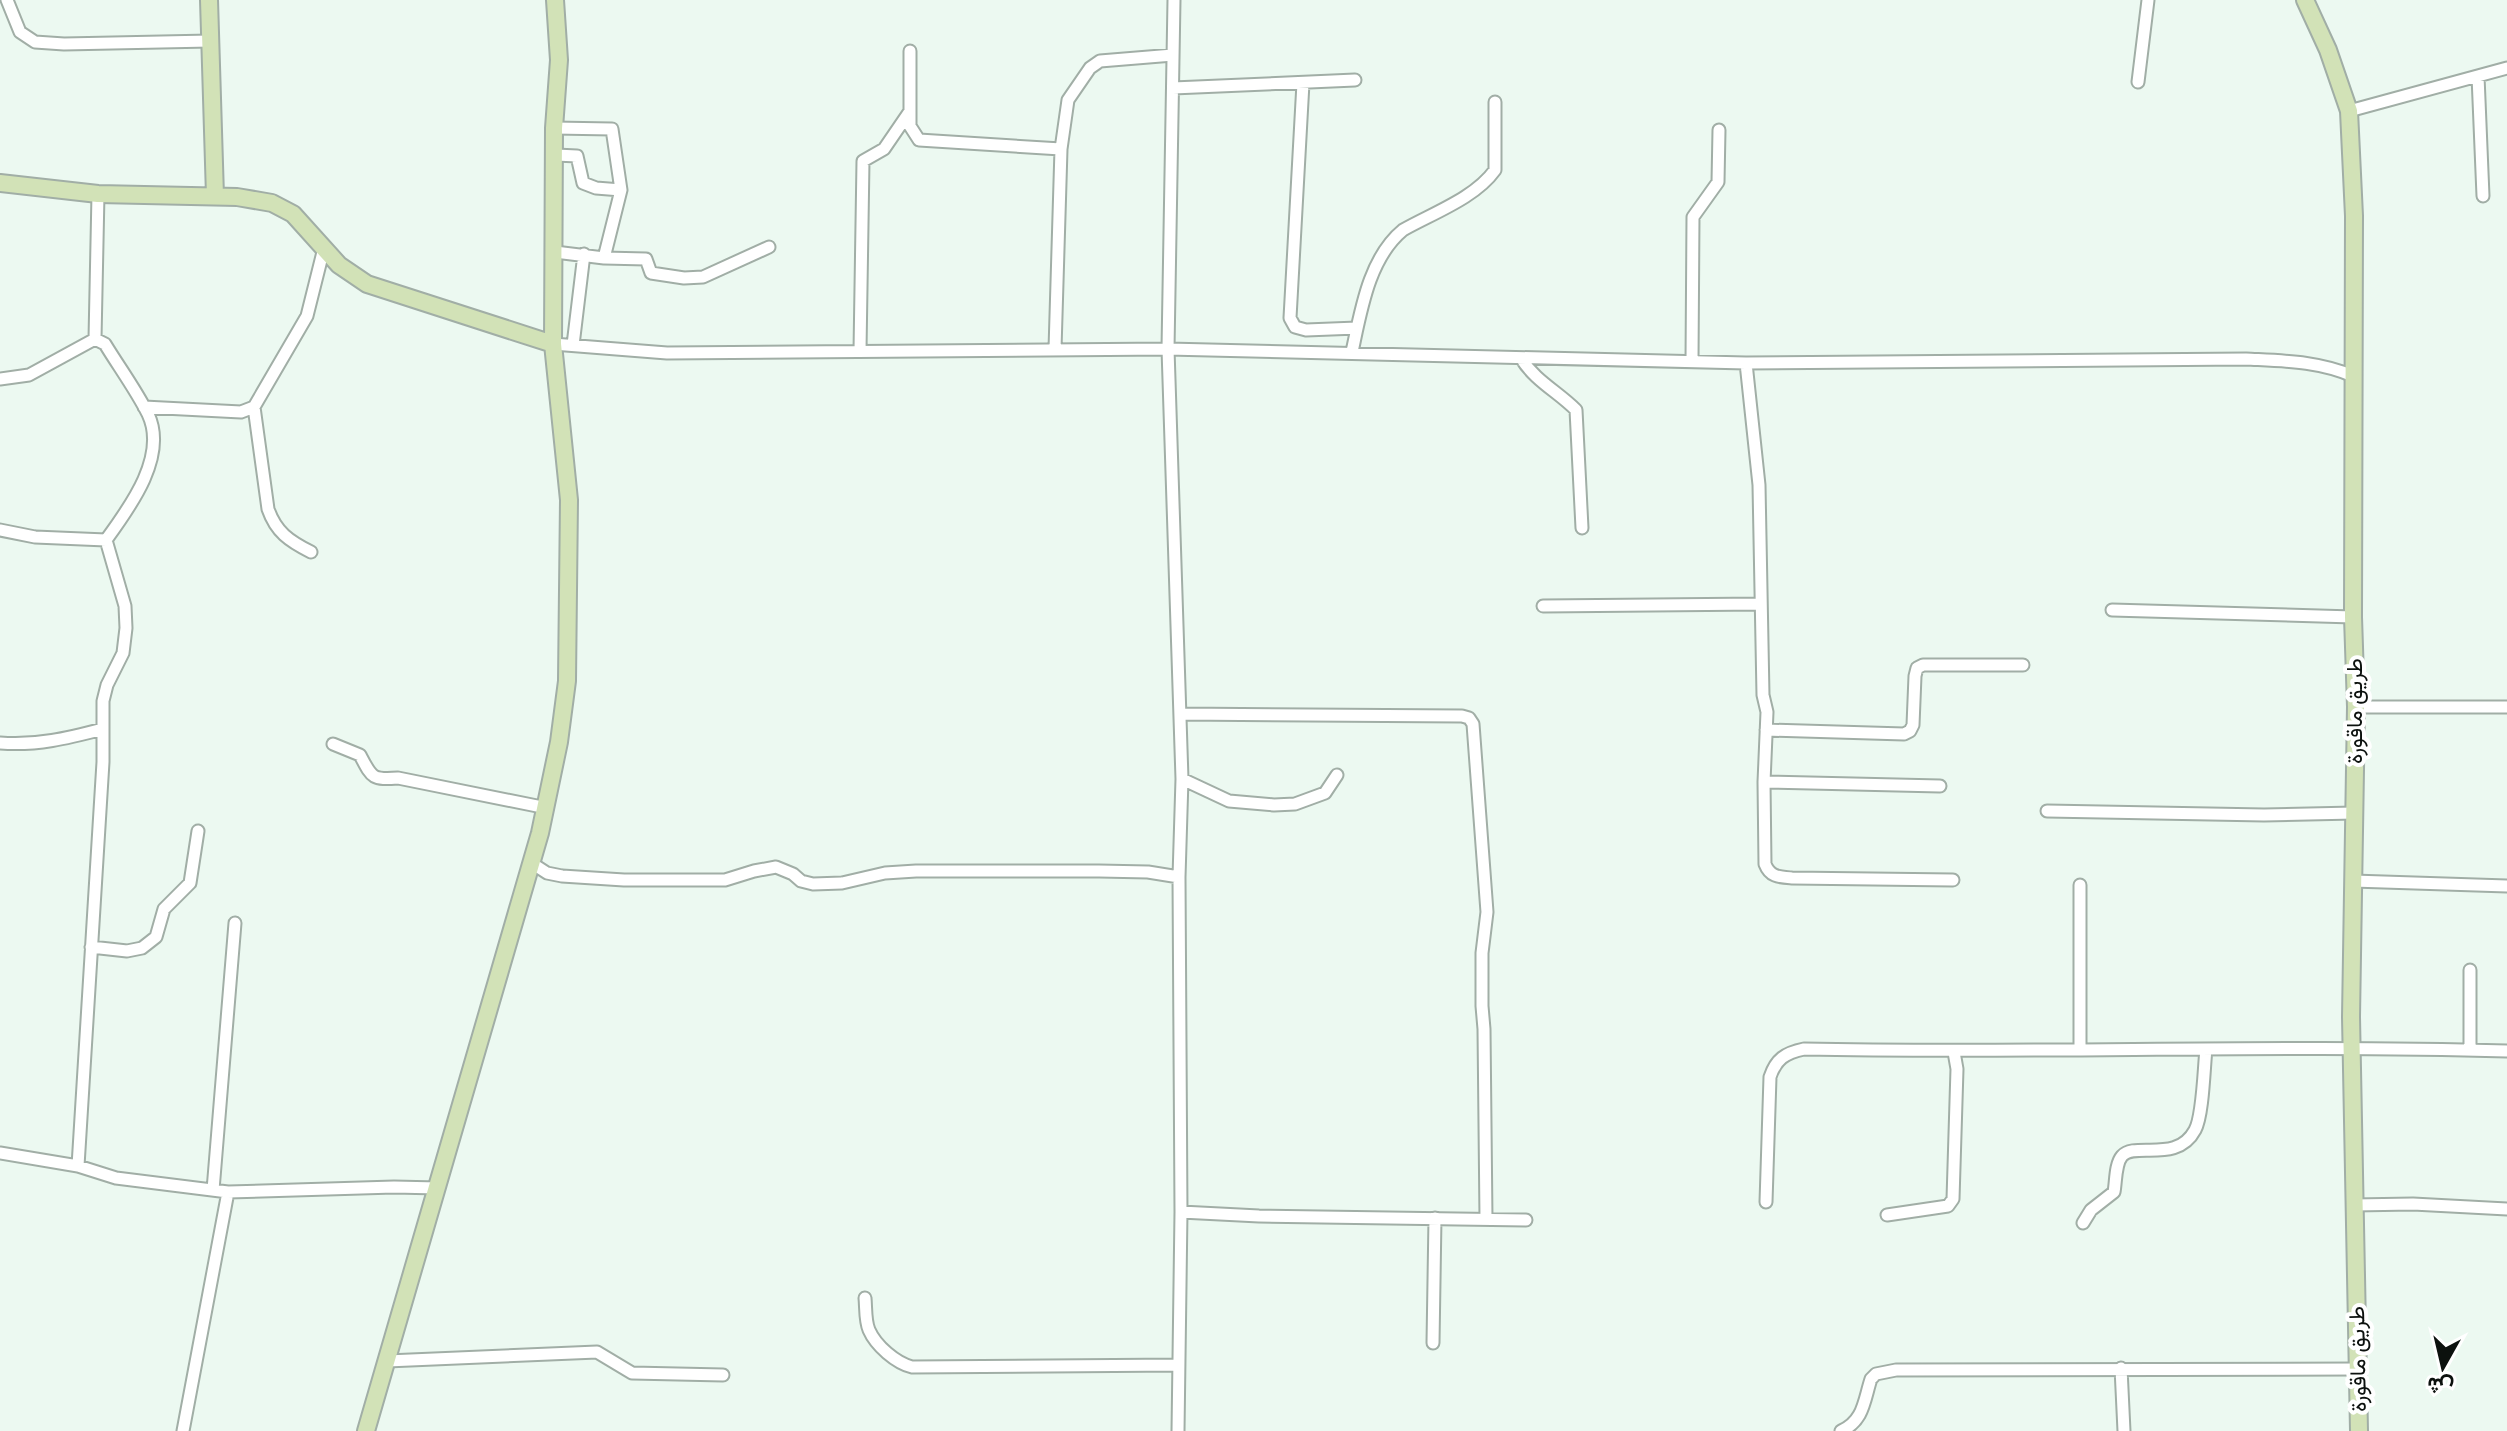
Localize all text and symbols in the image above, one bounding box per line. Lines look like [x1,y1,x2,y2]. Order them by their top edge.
street label: طريق ماقورة [2339,658,2370,764]
street label: طريق ماقورة [2341,1306,2374,1412]
north arrow [2403,1327,2483,1407]
text: ش [2425,1369,2456,1403]

